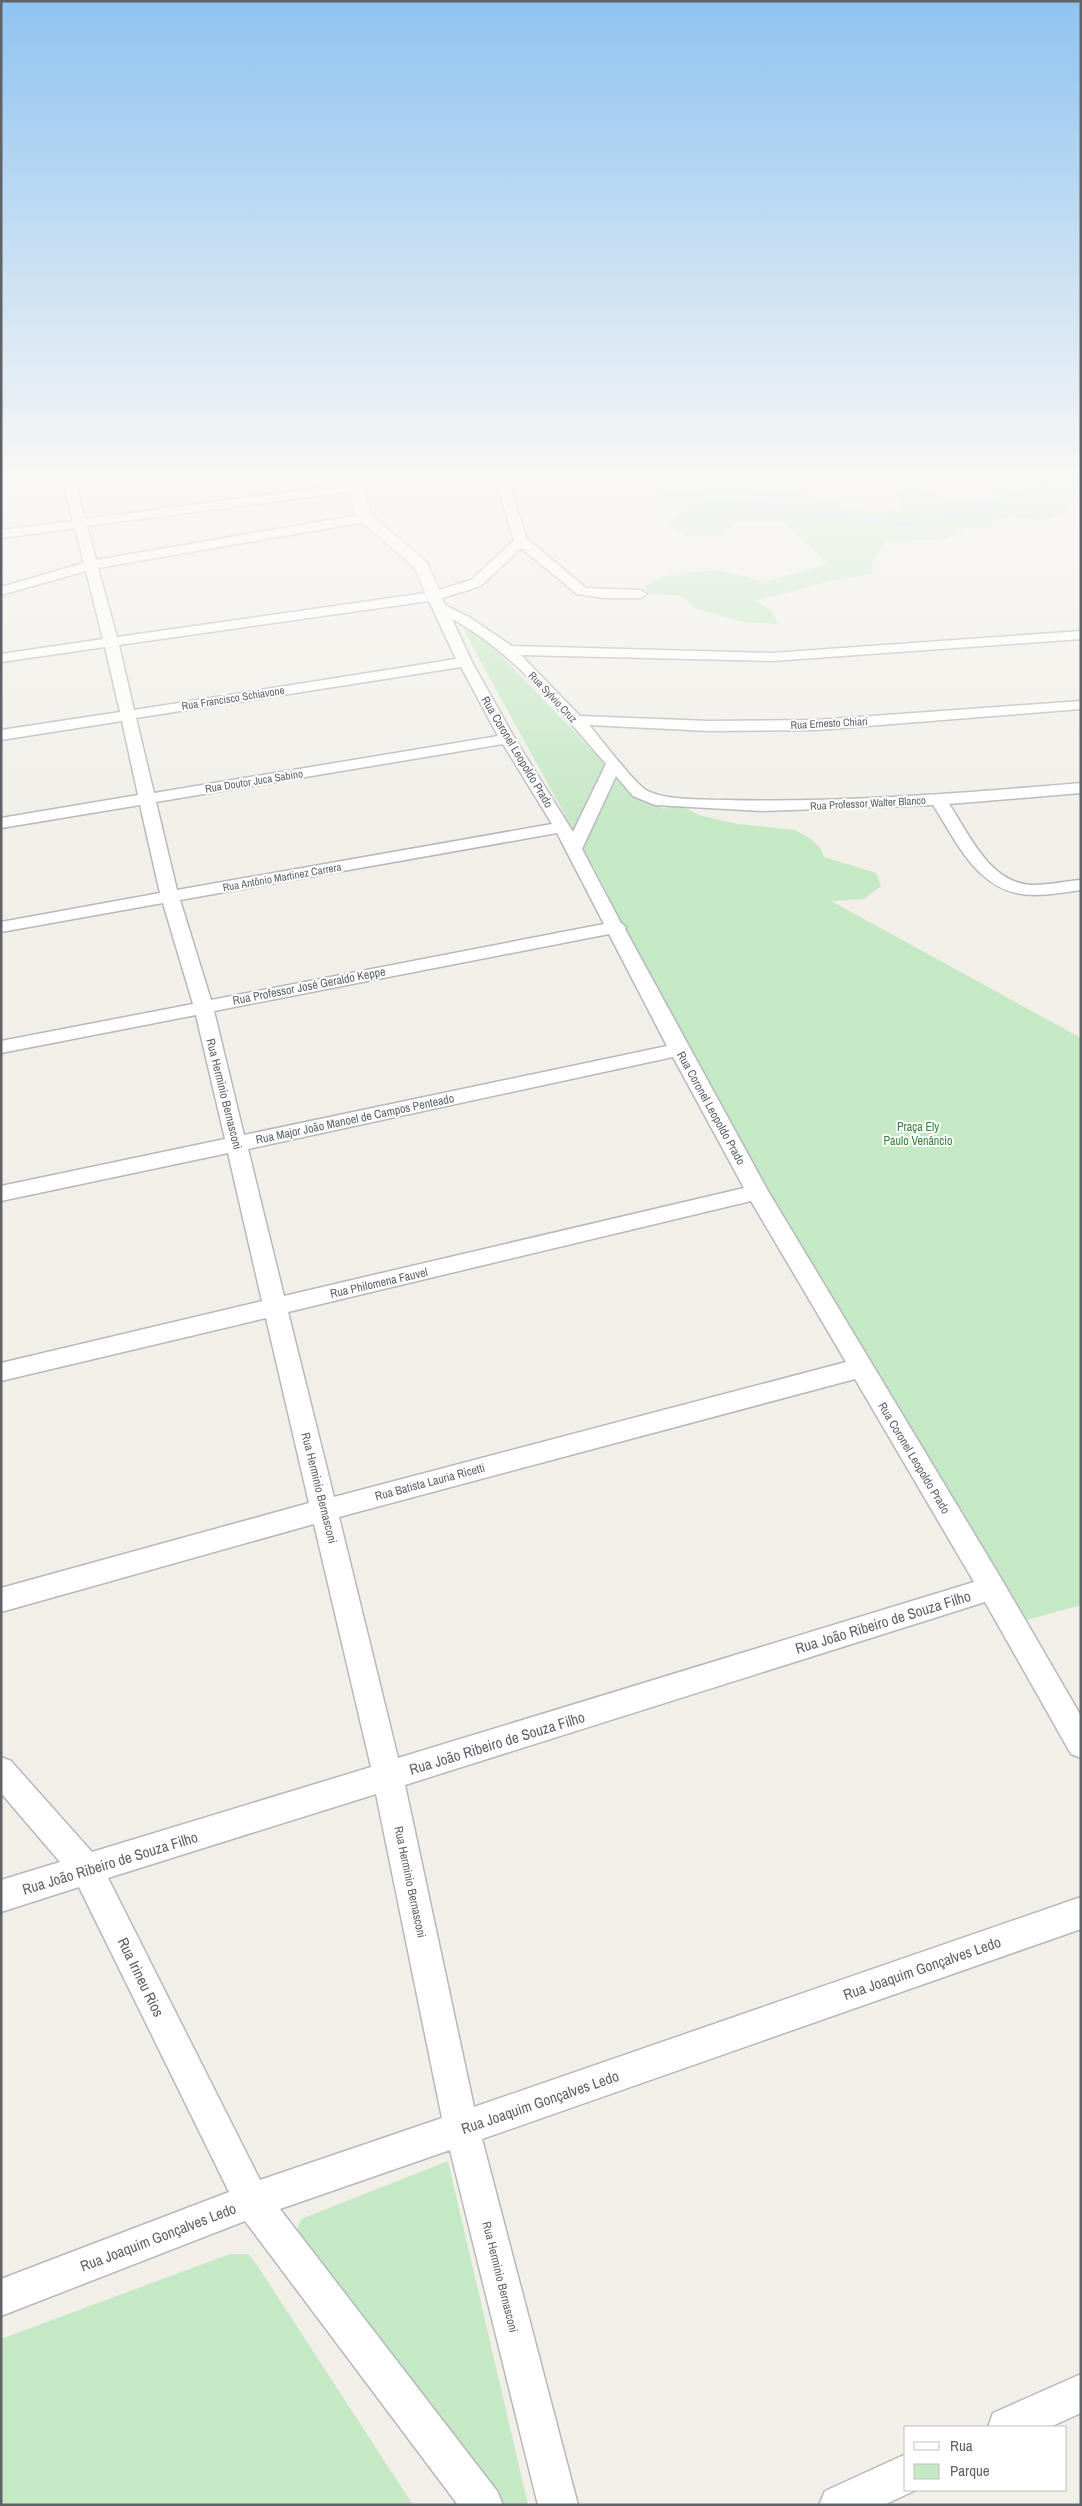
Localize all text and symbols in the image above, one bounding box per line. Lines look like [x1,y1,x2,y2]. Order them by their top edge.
street label: Rua Sylvio Cruz [526,668,581,726]
street label: Rua Francisco Schiavone [181,683,285,713]
street label: Rua Coronel Leopoldo Prado [477,693,557,811]
street label: Rua Ernesto Chiari [790,714,868,732]
street label: Rua Doutor Juca Sabino [204,766,304,796]
street label: Rua Professor Walter Blanco [810,793,926,813]
street label: Rua Antônio Martinez Carrera [222,860,342,894]
street label: Rua Professor José Geraldo Keppe [231,963,387,1009]
street label: Rua Herminio Bernasconi [202,1037,246,1151]
street label: Rua Coronel Leopoldo Prado [673,1048,749,1168]
street label: Rua Major João Manoel de Campos Penteado [254,1090,456,1148]
park label: Praça Ely Paulo Venâncio [884,1119,952,1149]
street label: Rua Philomena Fauvel [329,1264,429,1302]
street label: Rua Coronel Leopoldo Prado [874,1399,954,1517]
street label: Rua Herminio Bernasconi [297,1431,341,1545]
street label: Rua Batista Lauria Ricetti [373,1460,487,1504]
street label: Rua João Ribeiro de Souza Filho [793,1585,974,1659]
street label: Rua João Ribeiro de Souza Filho [407,1706,588,1780]
street label: Rua Herminio Bernasconi [390,1825,430,1939]
street label: Rua João Ribeiro de Souza Filho [20,1826,201,1900]
street label: Rua Joaquim Gonçalves Ledo [840,1931,1004,2005]
street label: Rua Irineu Rios [113,1934,169,2020]
street label: Rua Joaquim Gonçalves Ledo [458,2065,622,2139]
street label: Rua Joaquim Gonçalves Ledo [77,2197,239,2276]
street label: Rua Herminio Bernasconi [478,2220,522,2334]
legend [904,2426,1067,2491]
text: Rua [950,2435,973,2456]
text: Parque [950,2460,990,2481]

